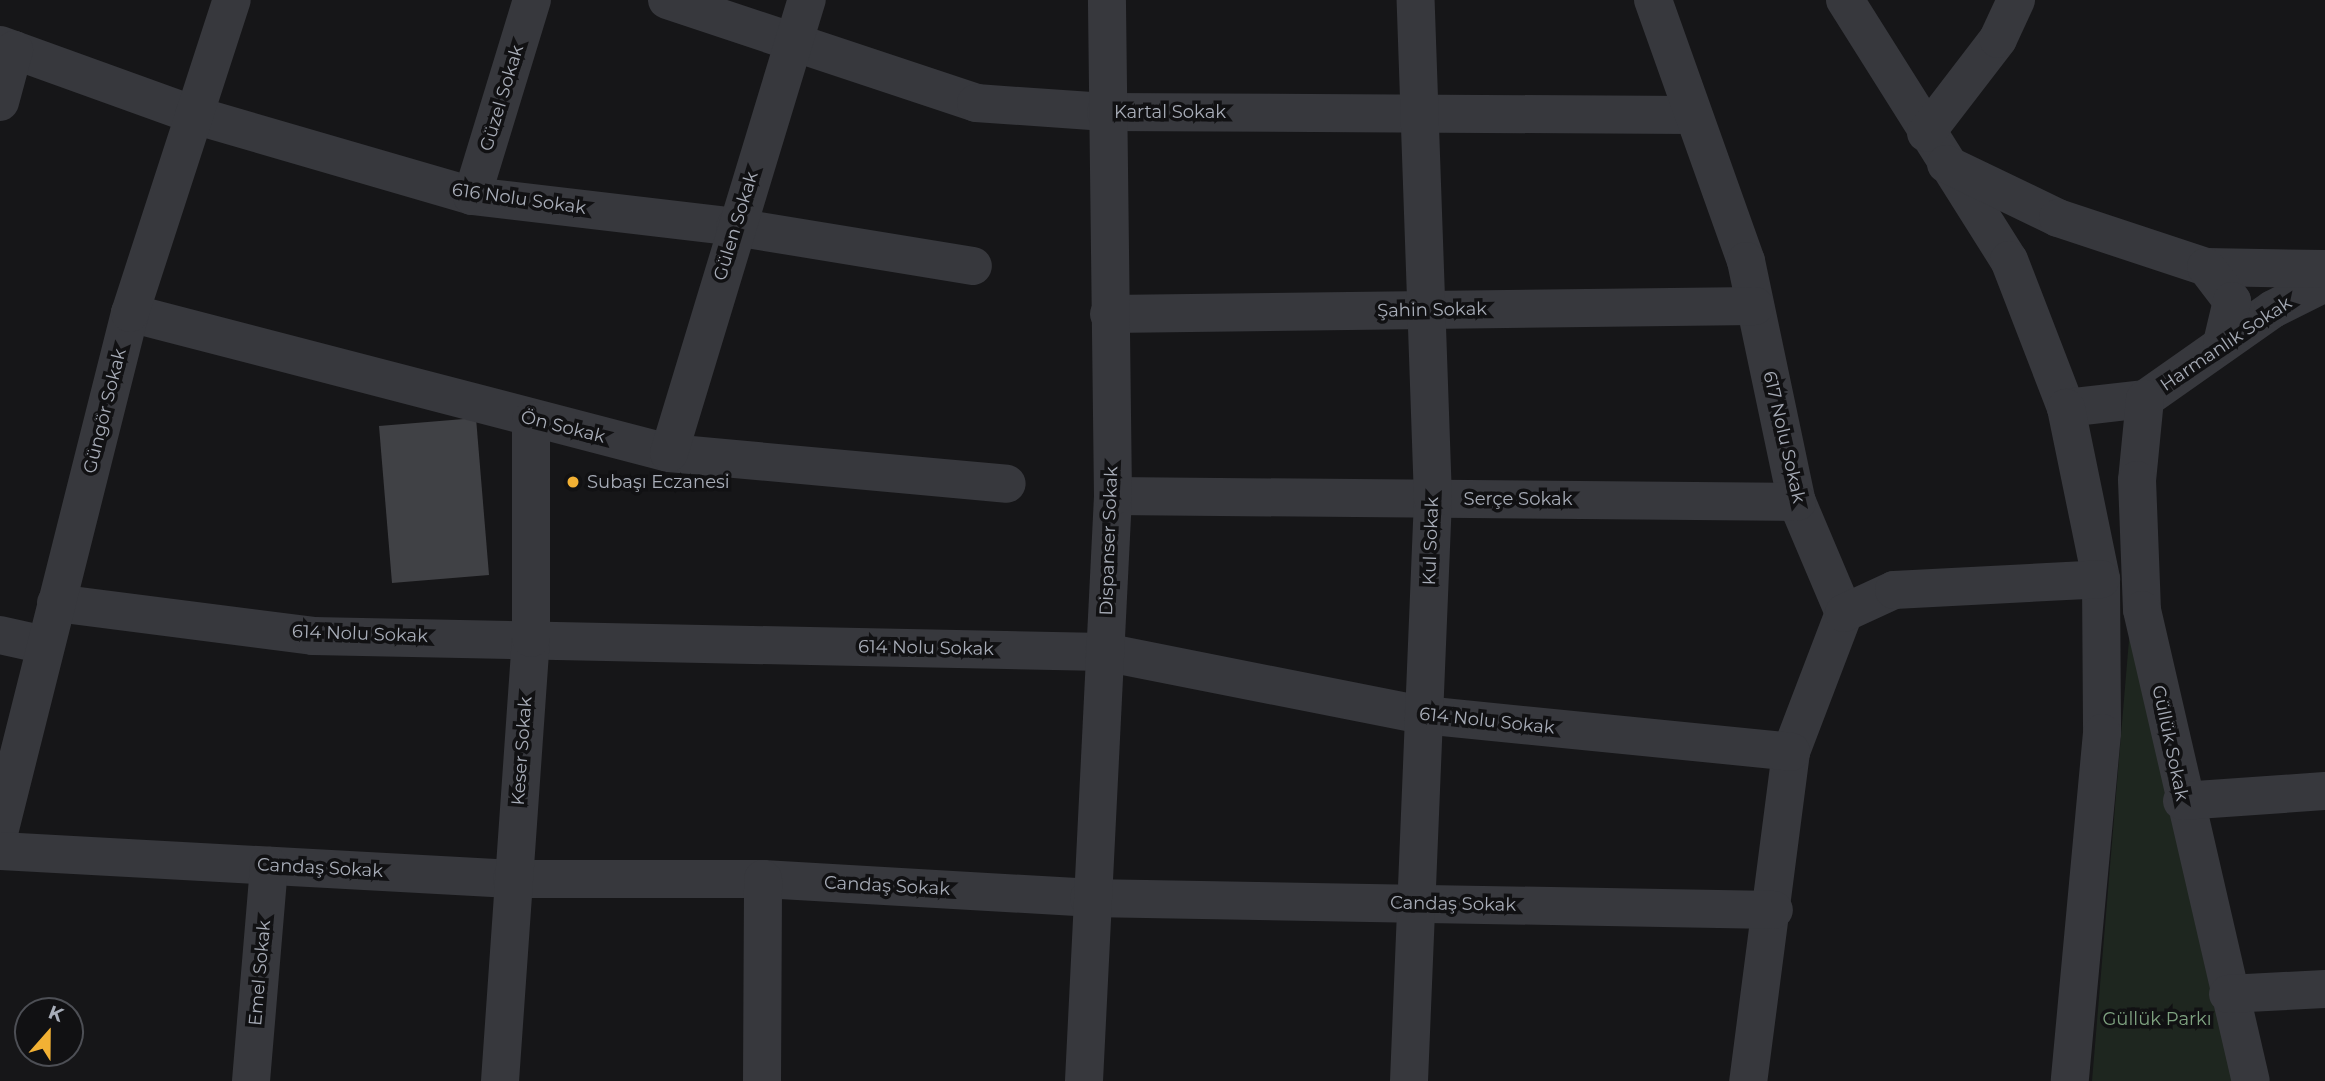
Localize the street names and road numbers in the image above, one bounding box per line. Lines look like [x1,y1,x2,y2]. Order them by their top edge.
street label: Güzel Sokak [476,42,528,154]
street label: Kartal Sokak [1114,101,1226,123]
street label: Gülen Sokak [709,169,763,283]
street label: 616 Nolu Sokak [451,179,587,219]
street label: Harmanlık Sokak [2156,292,2296,396]
street label: Şahin Sokak [1377,298,1487,322]
street label: Güngör Sokak [79,346,131,476]
street label: 617 Nolu Sokak [1758,369,1810,505]
street label: Ön Sokak [519,406,607,448]
street label: Dispanser Sokak [1096,466,1122,616]
street label: Serçe Sokak [1464,488,1572,510]
street label: Kul Sokak [1419,496,1443,586]
street label: 614 Nolu Sokak [292,621,428,647]
street label: 614 Nolu Sokak [858,636,994,660]
street label: Güllük Sokak [2147,683,2193,803]
street label: Keser Sokak [507,696,537,806]
street label: 614 Nolu Sokak [1418,703,1556,739]
street label: Candaş Sokak [256,854,384,882]
street label: Candaş Sokak [823,872,951,900]
street label: Candaş Sokak [1390,892,1516,916]
street label: Emel Sokak [245,919,275,1027]

